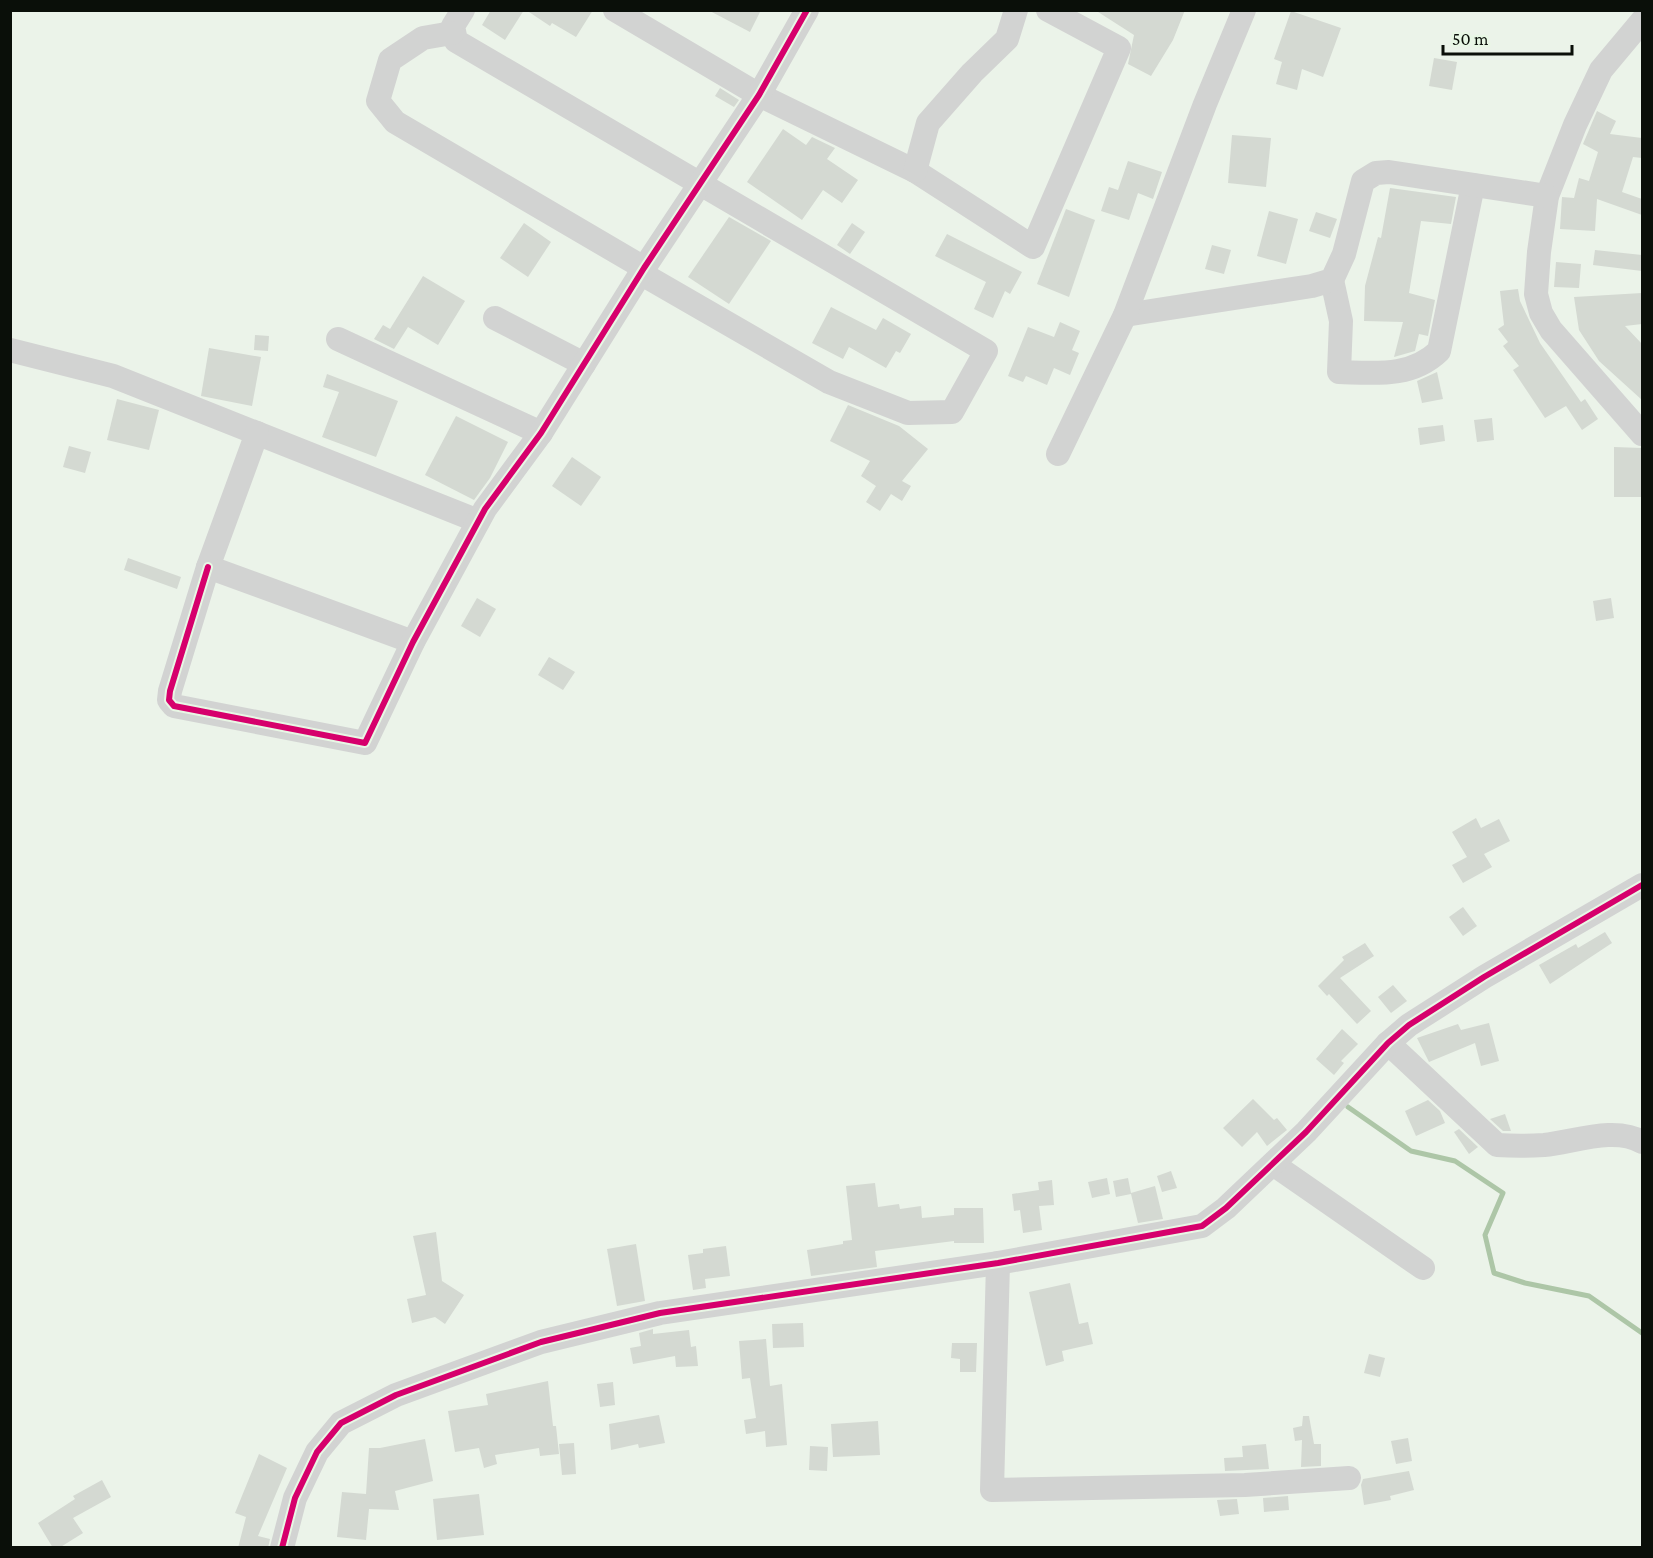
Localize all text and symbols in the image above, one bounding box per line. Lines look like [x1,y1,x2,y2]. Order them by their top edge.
scale bar [1443,18,1572,56]
text: 50 m [1452,29,1489,49]

